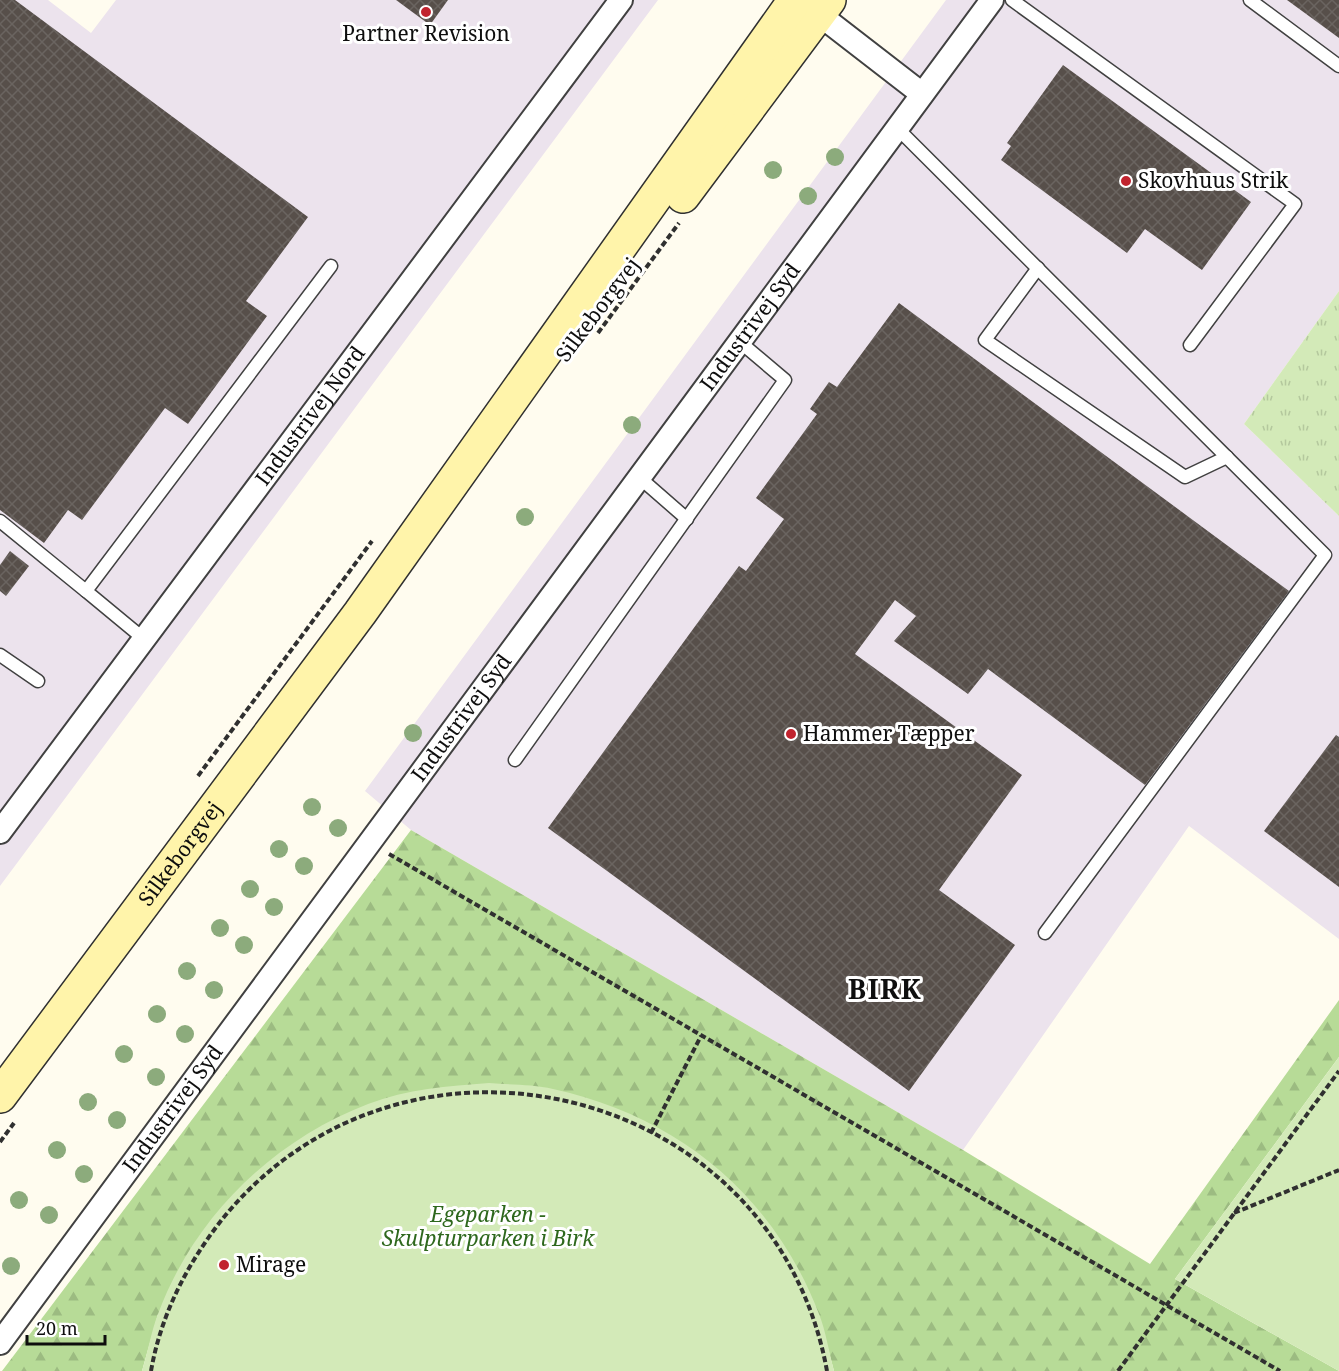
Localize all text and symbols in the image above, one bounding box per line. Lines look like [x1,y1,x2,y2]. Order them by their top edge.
marker: Partner Revision [419,5,433,19]
place label: Partner Revision [342,19,510,47]
place label: Skovhuus Strik [1138,166,1289,194]
marker: Skovhuus Strik [1119,174,1133,188]
street label: Silkeborgvej [549,252,646,367]
street label: Industrivej Syd [693,257,806,396]
street label: Industrivej Nord [248,340,371,491]
street label: Industrivej Syd [404,648,517,787]
place label: Hammer Tæpper [803,719,975,747]
marker: Hammer Tæpper [784,727,798,741]
street label: Silkeborgvej [131,795,228,911]
district label: BIRK [848,970,922,1007]
street label: Industrivej Syd [116,1039,229,1178]
park label: Egeparken - Skulpturparken i Birk [382,1200,595,1252]
place label: Mirage [236,1250,306,1278]
marker: Mirage [217,1258,231,1272]
scale bar [27,1308,105,1346]
text: 20 m [36,1316,78,1340]

